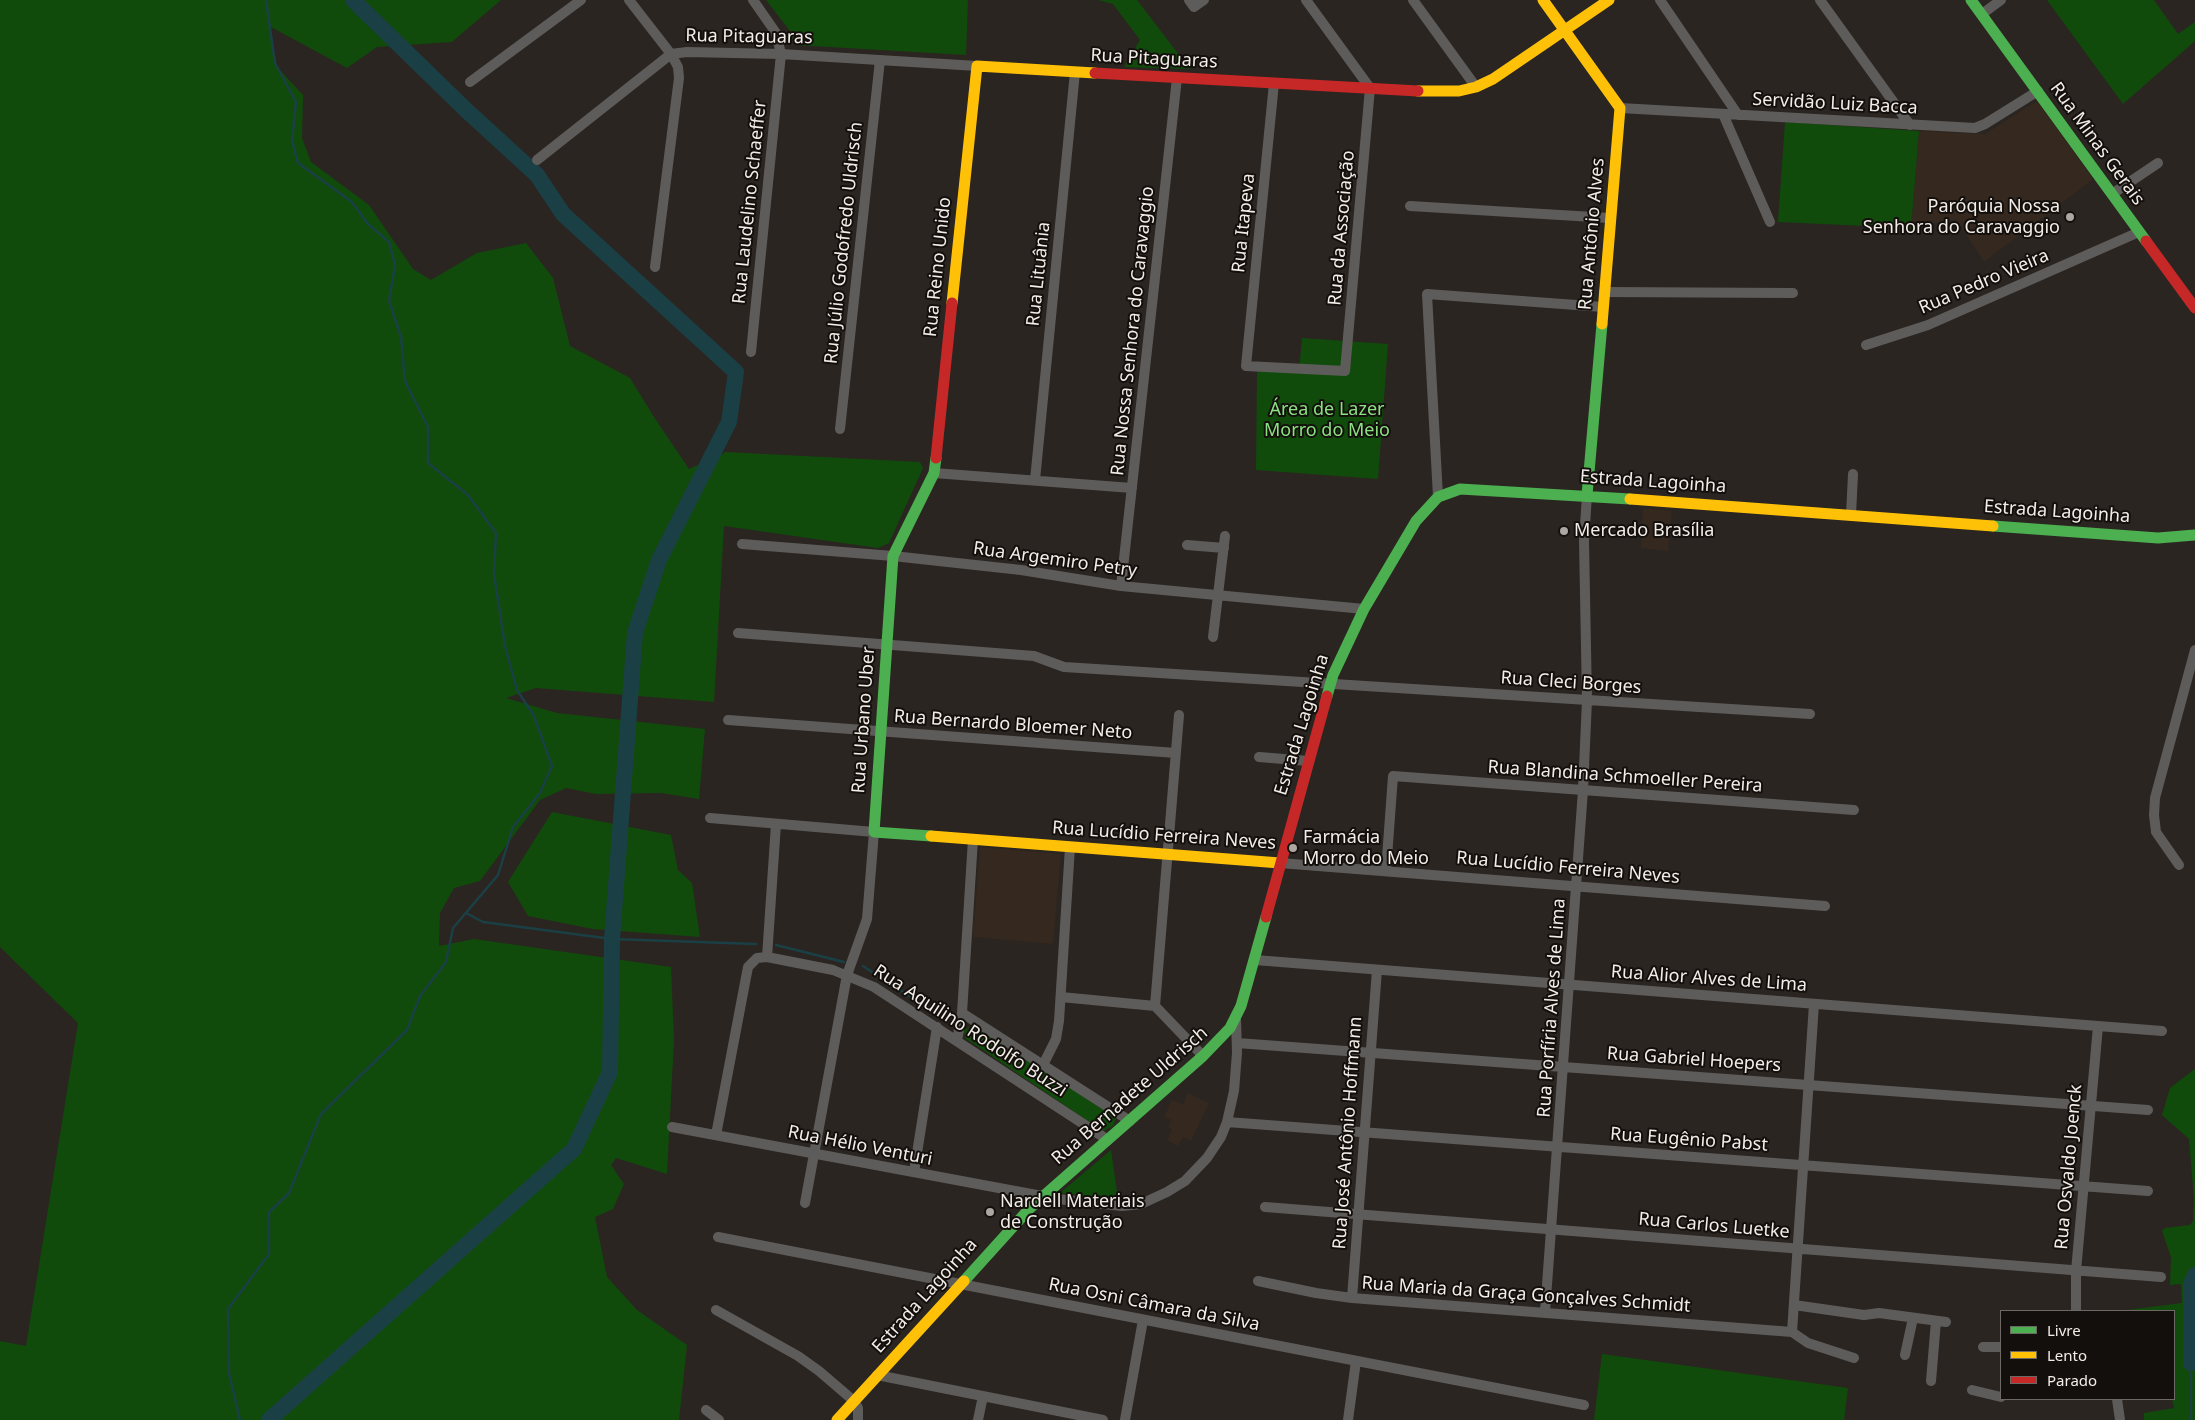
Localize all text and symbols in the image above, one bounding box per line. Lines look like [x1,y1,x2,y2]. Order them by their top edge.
street label: Rua Pitaguaras [685,25,813,49]
street label: Rua Pitaguaras [1090,45,1218,73]
street label: Rua Minas Gerais [2045,78,2149,210]
street label: Servidão Luiz Bacca [1752,89,1918,119]
street label: Rua Laudelino Schaeffer [729,99,771,305]
street label: Rua Júlio Godofredo Uldrisch [821,121,867,365]
street label: Rua da Associação [1324,150,1360,306]
street label: Rua Antônio Alves [1575,157,1609,311]
street label: Rua Itapeva [1228,172,1260,274]
street label: Rua Nossa Senhora do Caravaggio [1107,185,1159,477]
street label: Rua Reino Unido [920,196,956,338]
place label: Paróquia Nossa Senhora do Caravaggio [1863,196,2060,238]
marker: Paróquia Nossa Senhora do Caravaggio [2064,211,2076,223]
street label: Rua Lituânia [1023,221,1055,327]
street label: Rua Pedro Vieira [1916,245,2052,319]
park label: Área de Lazer Morro do Meio [1264,399,1390,442]
street label: Estrada Lagoinha [1579,466,1727,498]
street label: Estrada Lagoinha [1983,496,2131,528]
place label: Mercado Brasília [1574,520,1714,542]
marker: Mercado Brasília [1558,525,1570,537]
street label: Rua Argemiro Petry [972,538,1138,582]
street label: Rua Urbano Uber [848,646,880,794]
street label: Estrada Lagoinha [1270,652,1334,798]
street label: Rua Cleci Borges [1500,667,1642,699]
street label: Rua Bernardo Bloemer Neto [893,706,1133,744]
street label: Rua Blandina Schmoeller Pereira [1487,757,1763,797]
street label: Rua Lucídio Ferreira Neves [1051,817,1277,855]
place label: Farmácia Morro do Meio [1303,827,1429,870]
marker: Farmácia Morro do Meio [1287,842,1299,854]
street label: Rua Lucídio Ferreira Neves [1455,847,1681,889]
street label: Rua Porfíria Alves de Lima [1534,898,1570,1118]
street label: Rua Aquilino Rodolfo Buzzi [869,960,1071,1102]
street label: Rua Alior Alves de Lima [1610,961,1808,997]
street label: Rua José Antônio Hoffmann [1329,1016,1367,1250]
street label: Rua Bernadete Uldrisch [1048,1022,1212,1170]
street label: Rua Gabriel Hoepers [1606,1043,1782,1077]
street label: Rua Osvaldo Joenck [2051,1084,2087,1250]
street label: Rua Hélio Venturi [786,1121,934,1171]
street label: Rua Eugênio Pabst [1609,1124,1769,1156]
place label: Nardell Materiais de Construção [1000,1191,1145,1234]
marker: Nardell Materiais de Construção [984,1206,996,1218]
street label: Rua Carlos Luetke [1637,1209,1791,1243]
street label: Estrada Lagoinha [868,1234,982,1358]
street label: Rua Maria da Graça Gonçalves Schmidt [1361,1273,1691,1317]
street label: Rua Osni Câmara da Silva [1047,1274,1261,1336]
legend [2000,1310,2175,1400]
text: Livre [2047,1320,2081,1340]
text: Lento [2047,1345,2087,1365]
text: Parado [2047,1370,2097,1390]

